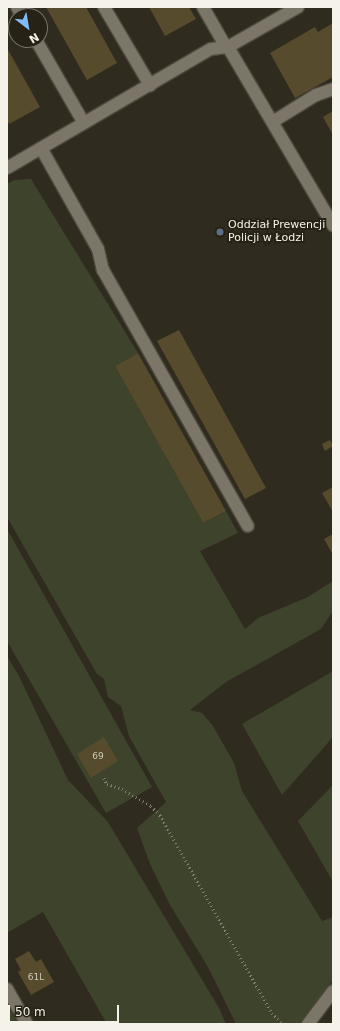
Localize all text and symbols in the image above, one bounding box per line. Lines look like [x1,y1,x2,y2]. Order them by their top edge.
north arrow [8,8,48,48]
text: N [27,30,41,46]
place label: Oddział Prewencji Policji w Łodzi [228,219,325,245]
marker: Oddział Prewencji Policji w Łodzi [215,227,225,237]
house number: 69 [92,751,104,761]
house number: 61L [28,972,44,982]
scale bar [10,997,121,1023]
text: 50 m [15,1005,46,1019]

